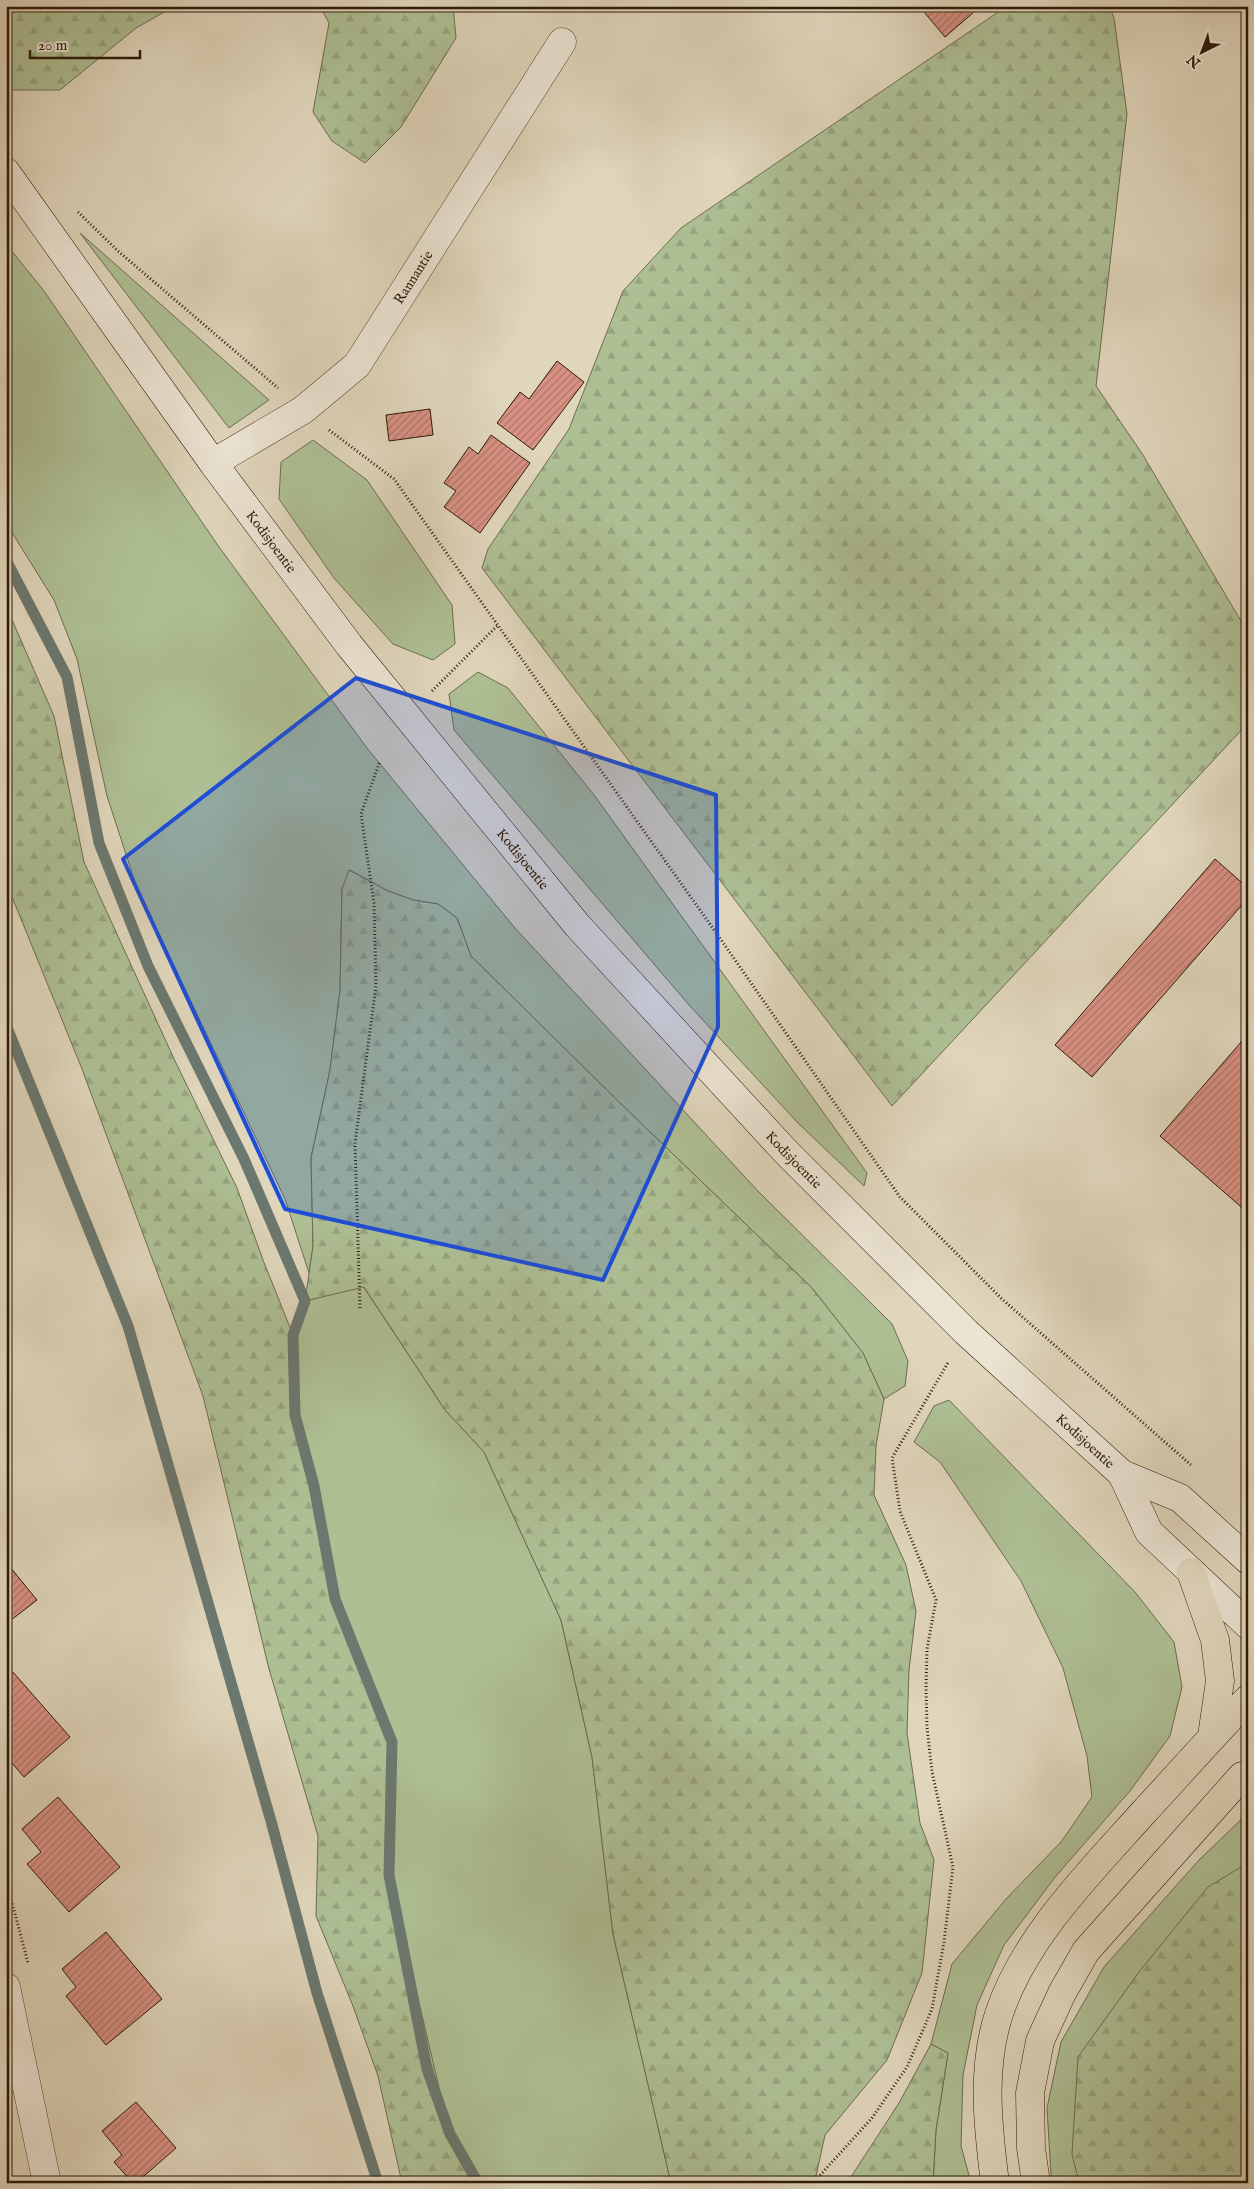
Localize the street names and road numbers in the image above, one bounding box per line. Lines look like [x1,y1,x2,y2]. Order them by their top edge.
street label: Rannantie [390,247,438,308]
street label: Kodisjoentie [242,507,300,577]
street label: Kodisjoentie [492,825,553,894]
street label: Kodisjoentie [761,1128,826,1193]
street label: Kodisjoentie [1052,1410,1118,1473]

